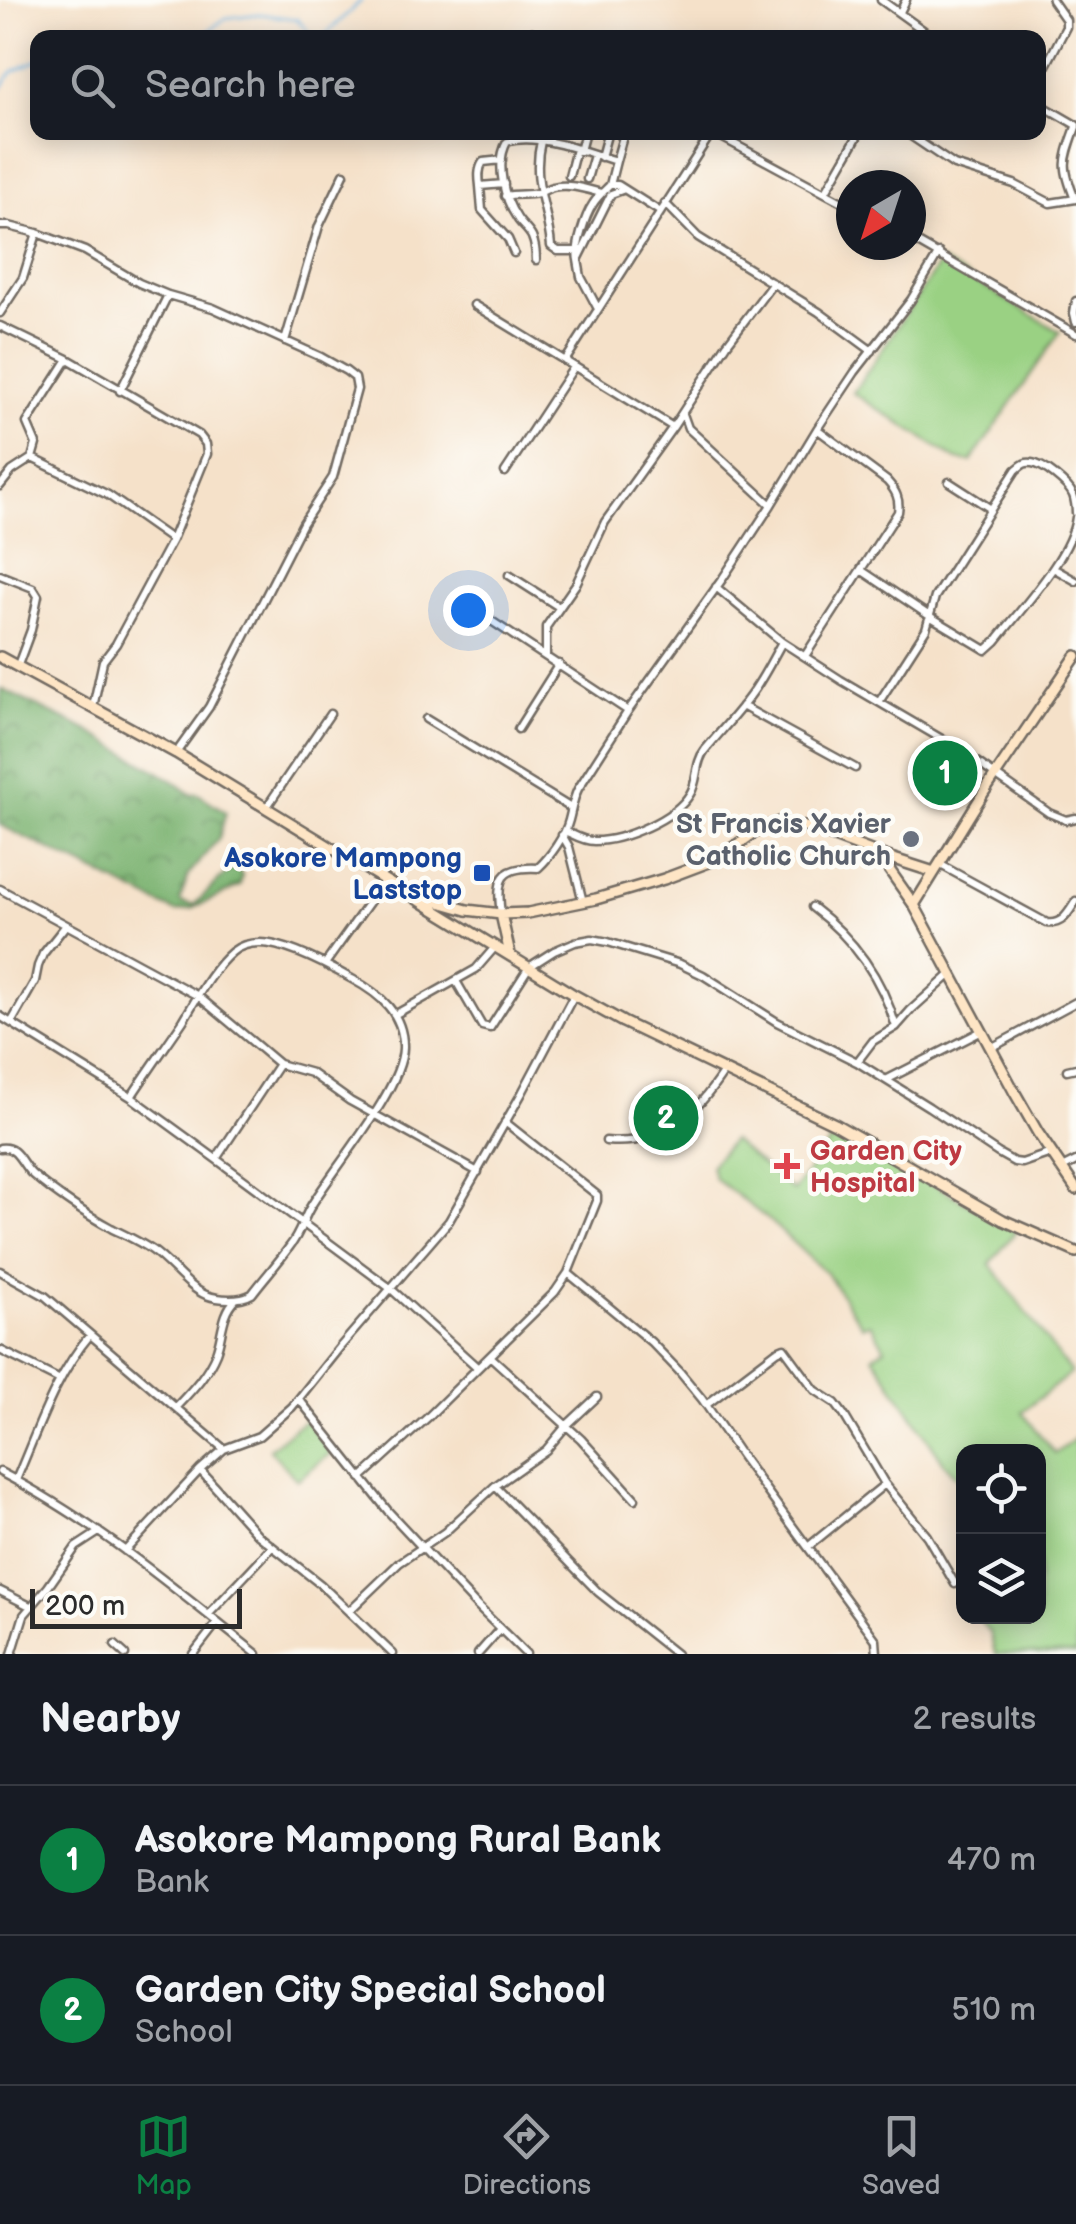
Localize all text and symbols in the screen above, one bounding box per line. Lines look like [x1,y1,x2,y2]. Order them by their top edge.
search box [30,30,1046,140]
icon: search [65,58,120,113]
text: Search here [145,63,356,108]
north arrow [836,170,926,260]
your location [443,585,494,636]
pin: 1 [912,736,978,810]
place label: St Francis Xavier Catholic Church [676,808,892,873]
marker: St Francis Xavier Catholic Church [900,828,922,850]
place label: Asokore Mampong Laststop [223,842,462,907]
marker: Asokore Mampong Laststop [471,862,493,884]
pin: 2 [634,1080,698,1156]
place label: Garden City Hospital [810,1135,962,1200]
marker: Garden City Hospital [774,1153,800,1179]
map controls [956,1444,1046,1624]
button: locate [956,1444,1046,1534]
button: layers [956,1534,1046,1624]
scale bar [30,1584,242,1628]
text: 200 m [45,1590,125,1623]
text: Nearby [40,1694,180,1745]
text: 2 results [912,1700,1036,1739]
text: Asokore Mampong Rural Bank [135,1818,661,1863]
text: 1 [66,1841,79,1880]
text: 470 m [947,1841,1036,1880]
text: Bank [135,1863,209,1902]
text: Garden City Special School [135,1968,606,2013]
text: 2 [63,1991,82,2030]
text: 510 m [951,1991,1036,2030]
text: School [135,2013,233,2052]
tab: Map [135,2109,192,2202]
tab: Directions [462,2109,591,2202]
tab: Saved [862,2109,941,2202]

